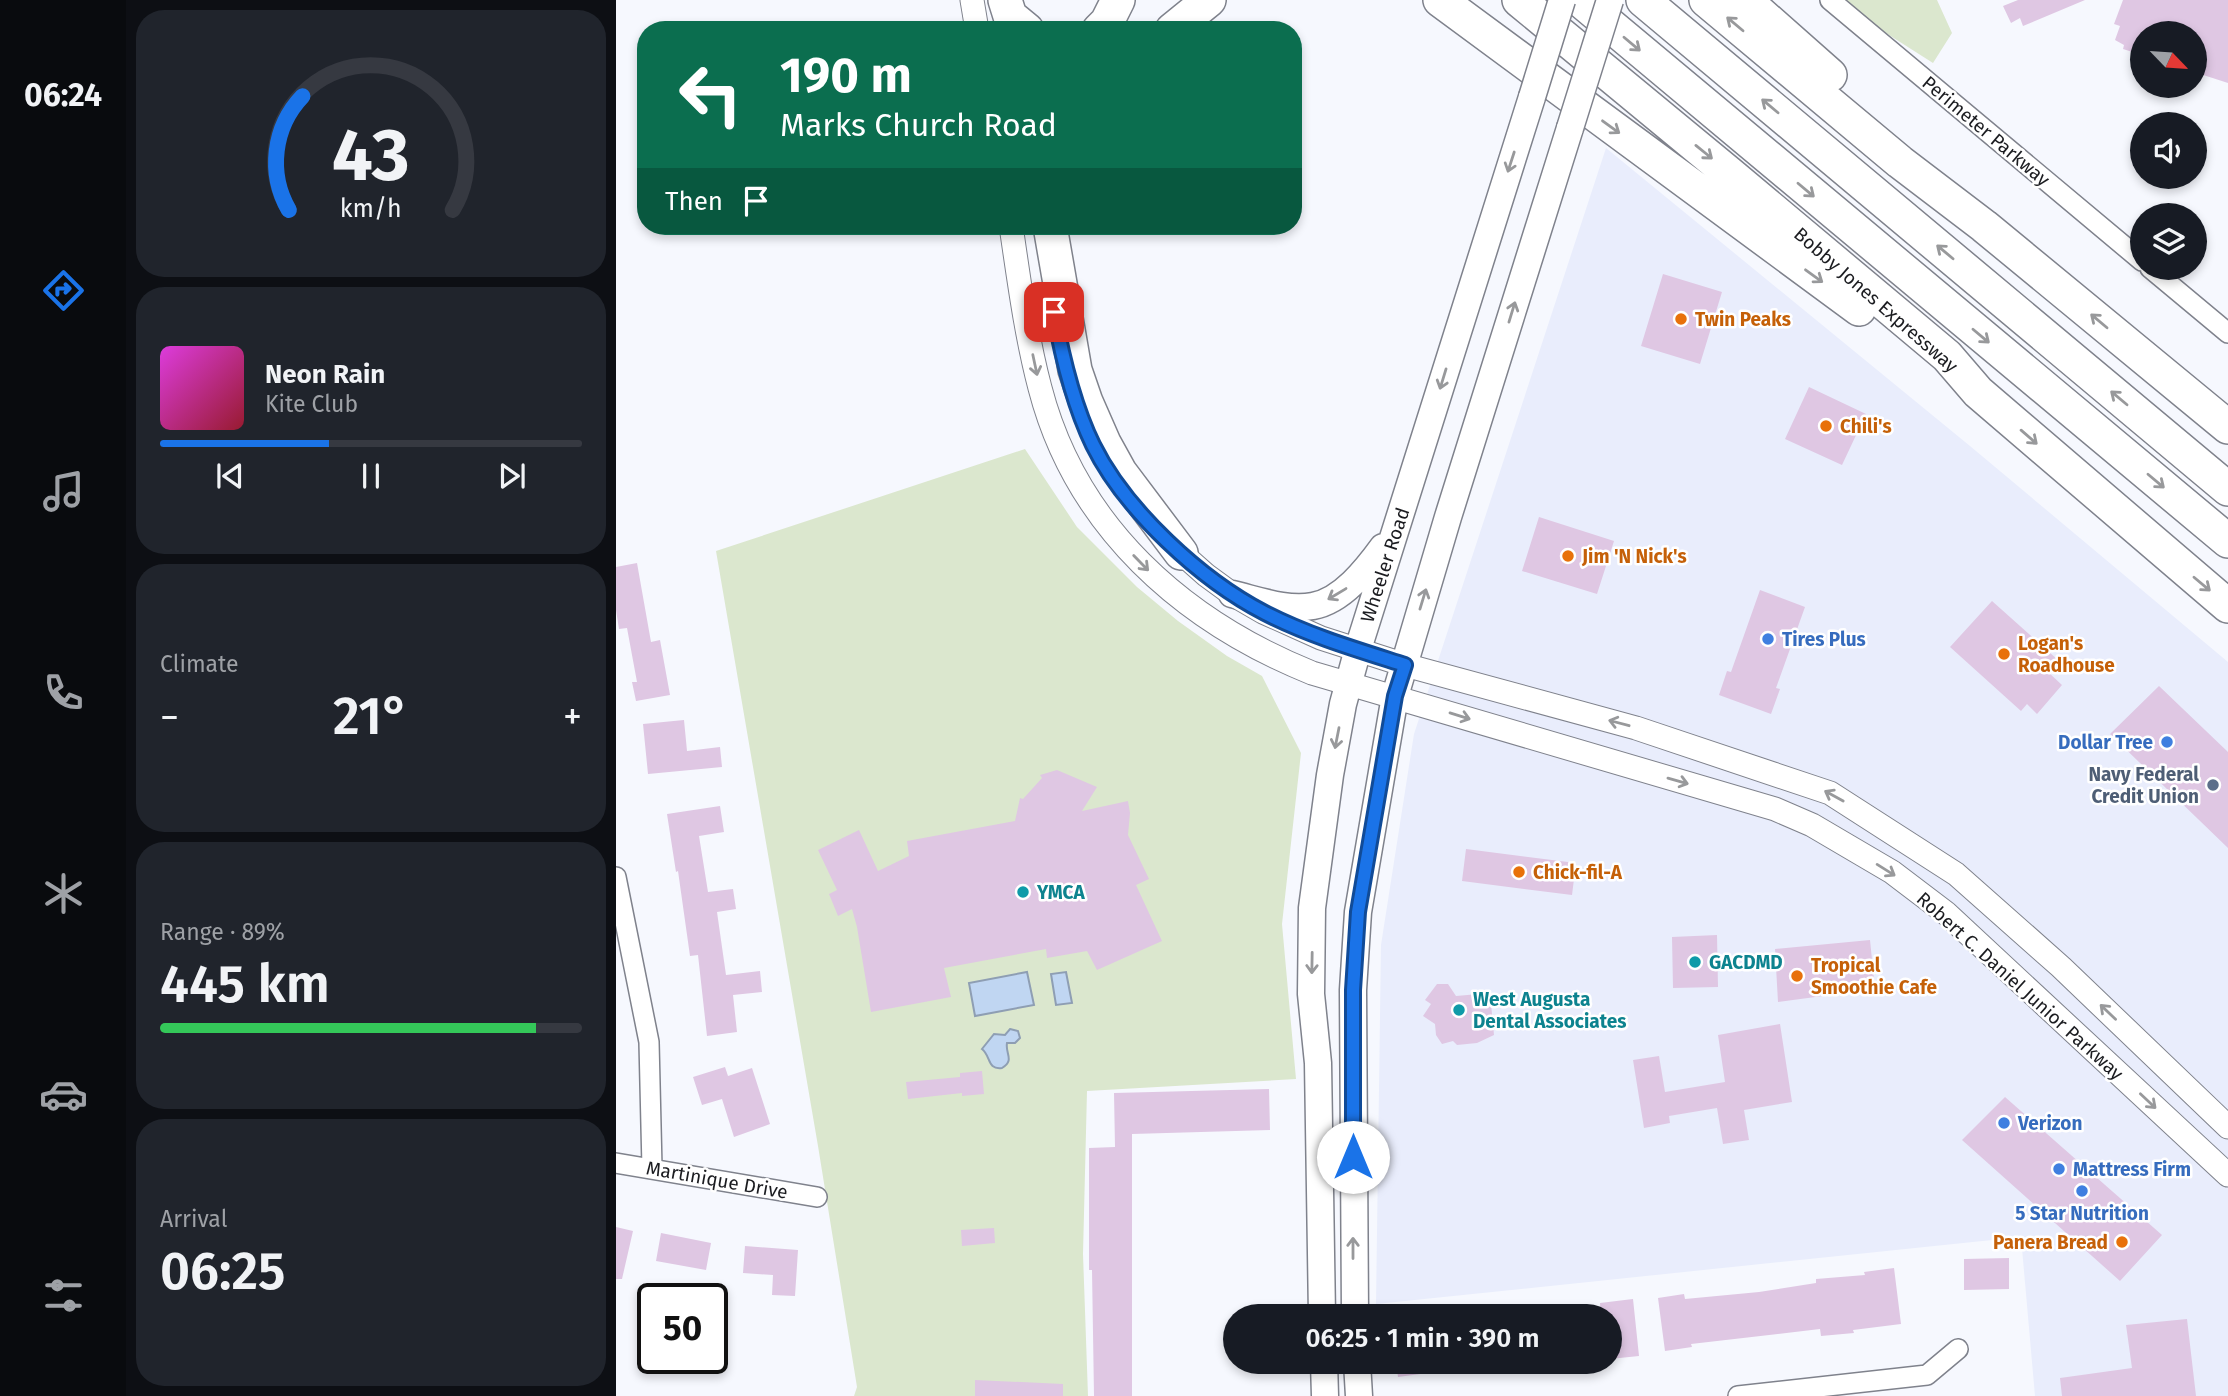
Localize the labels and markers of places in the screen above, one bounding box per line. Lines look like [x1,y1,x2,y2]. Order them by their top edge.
pin [1024,282,1084,342]
place label: Twin Peaks [1695,308,1791,331]
marker: Twin Peaks [1673,311,1689,327]
place label: Chili's [1840,415,1892,438]
marker: Chili's [1818,418,1834,434]
place label: Jim 'N Nick's [1581,545,1687,568]
marker: Jim 'N Nick's [1560,548,1576,564]
place label: Tires Plus [1782,628,1866,651]
marker: Tires Plus [1760,631,1776,647]
place label: Logan's Roadhouse [2018,632,2115,677]
marker: Logan's Roadhouse [1996,646,2012,662]
place label: Dollar Tree [2058,731,2153,754]
marker: Dollar Tree [2159,734,2175,750]
place label: Navy Federal Credit Union [2088,763,2199,808]
marker: Navy Federal Credit Union [2205,777,2221,793]
place label: Chick-fil-A [1533,861,1623,884]
marker: Chick-fil-A [1511,864,1527,880]
place label: YMCA [1036,881,1086,904]
marker: YMCA [1015,884,1031,900]
place label: GACDMD [1709,951,1783,974]
marker: GACDMD [1687,954,1703,970]
place label: Tropical Smoothie Cafe [1811,954,1937,999]
marker: Tropical Smoothie Cafe [1789,968,1805,984]
place label: West Augusta Dental Associates [1473,988,1626,1033]
marker: West Augusta Dental Associates [1451,1002,1467,1018]
place label: Verizon [2017,1112,2082,1135]
marker: Verizon [1996,1115,2012,1131]
place label: Mattress Firm [2073,1158,2191,1181]
marker: Mattress Firm [2051,1161,2067,1177]
marker: 5 Star Nutrition [2074,1183,2090,1199]
place label: 5 Star Nutrition [2015,1202,2149,1225]
place label: Panera Bread [1993,1231,2108,1254]
marker: Panera Bread [2114,1234,2130,1250]

